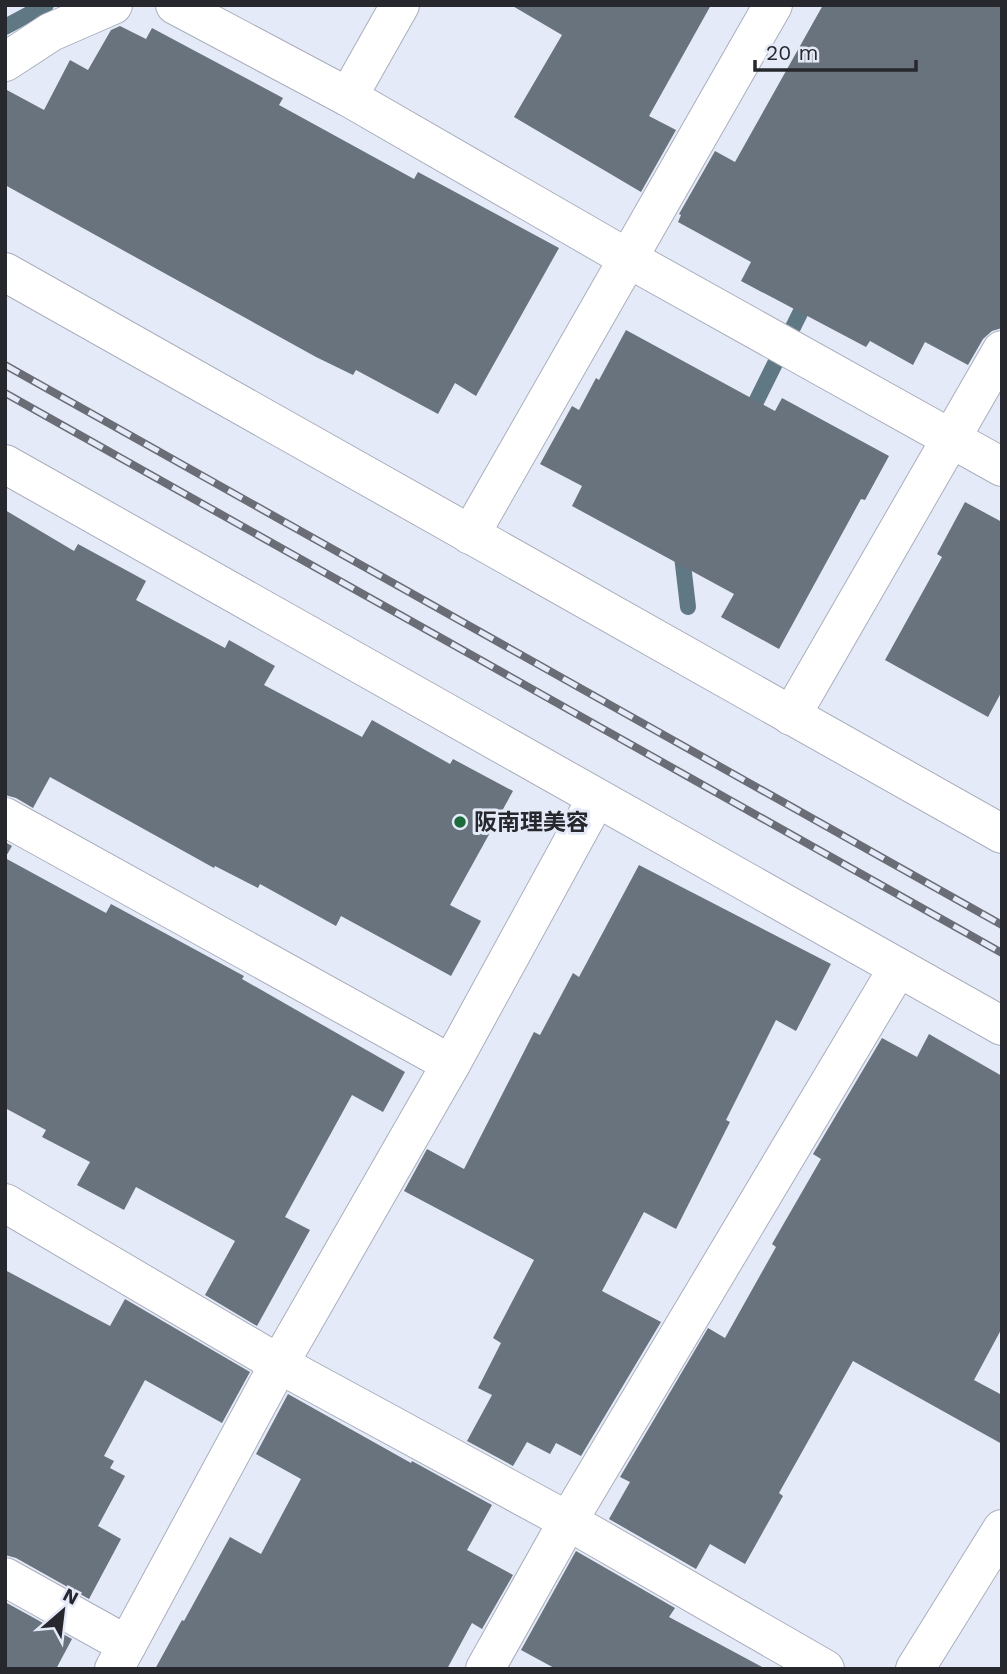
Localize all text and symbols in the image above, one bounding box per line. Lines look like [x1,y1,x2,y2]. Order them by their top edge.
scale bar [755,28,916,72]
text: 20 m [766,40,818,65]
place label: 阪南理美容 [474,809,589,836]
marker: 阪南理美容 [452,814,468,830]
north arrow [28,1576,98,1646]
text: N [59,1583,82,1610]

